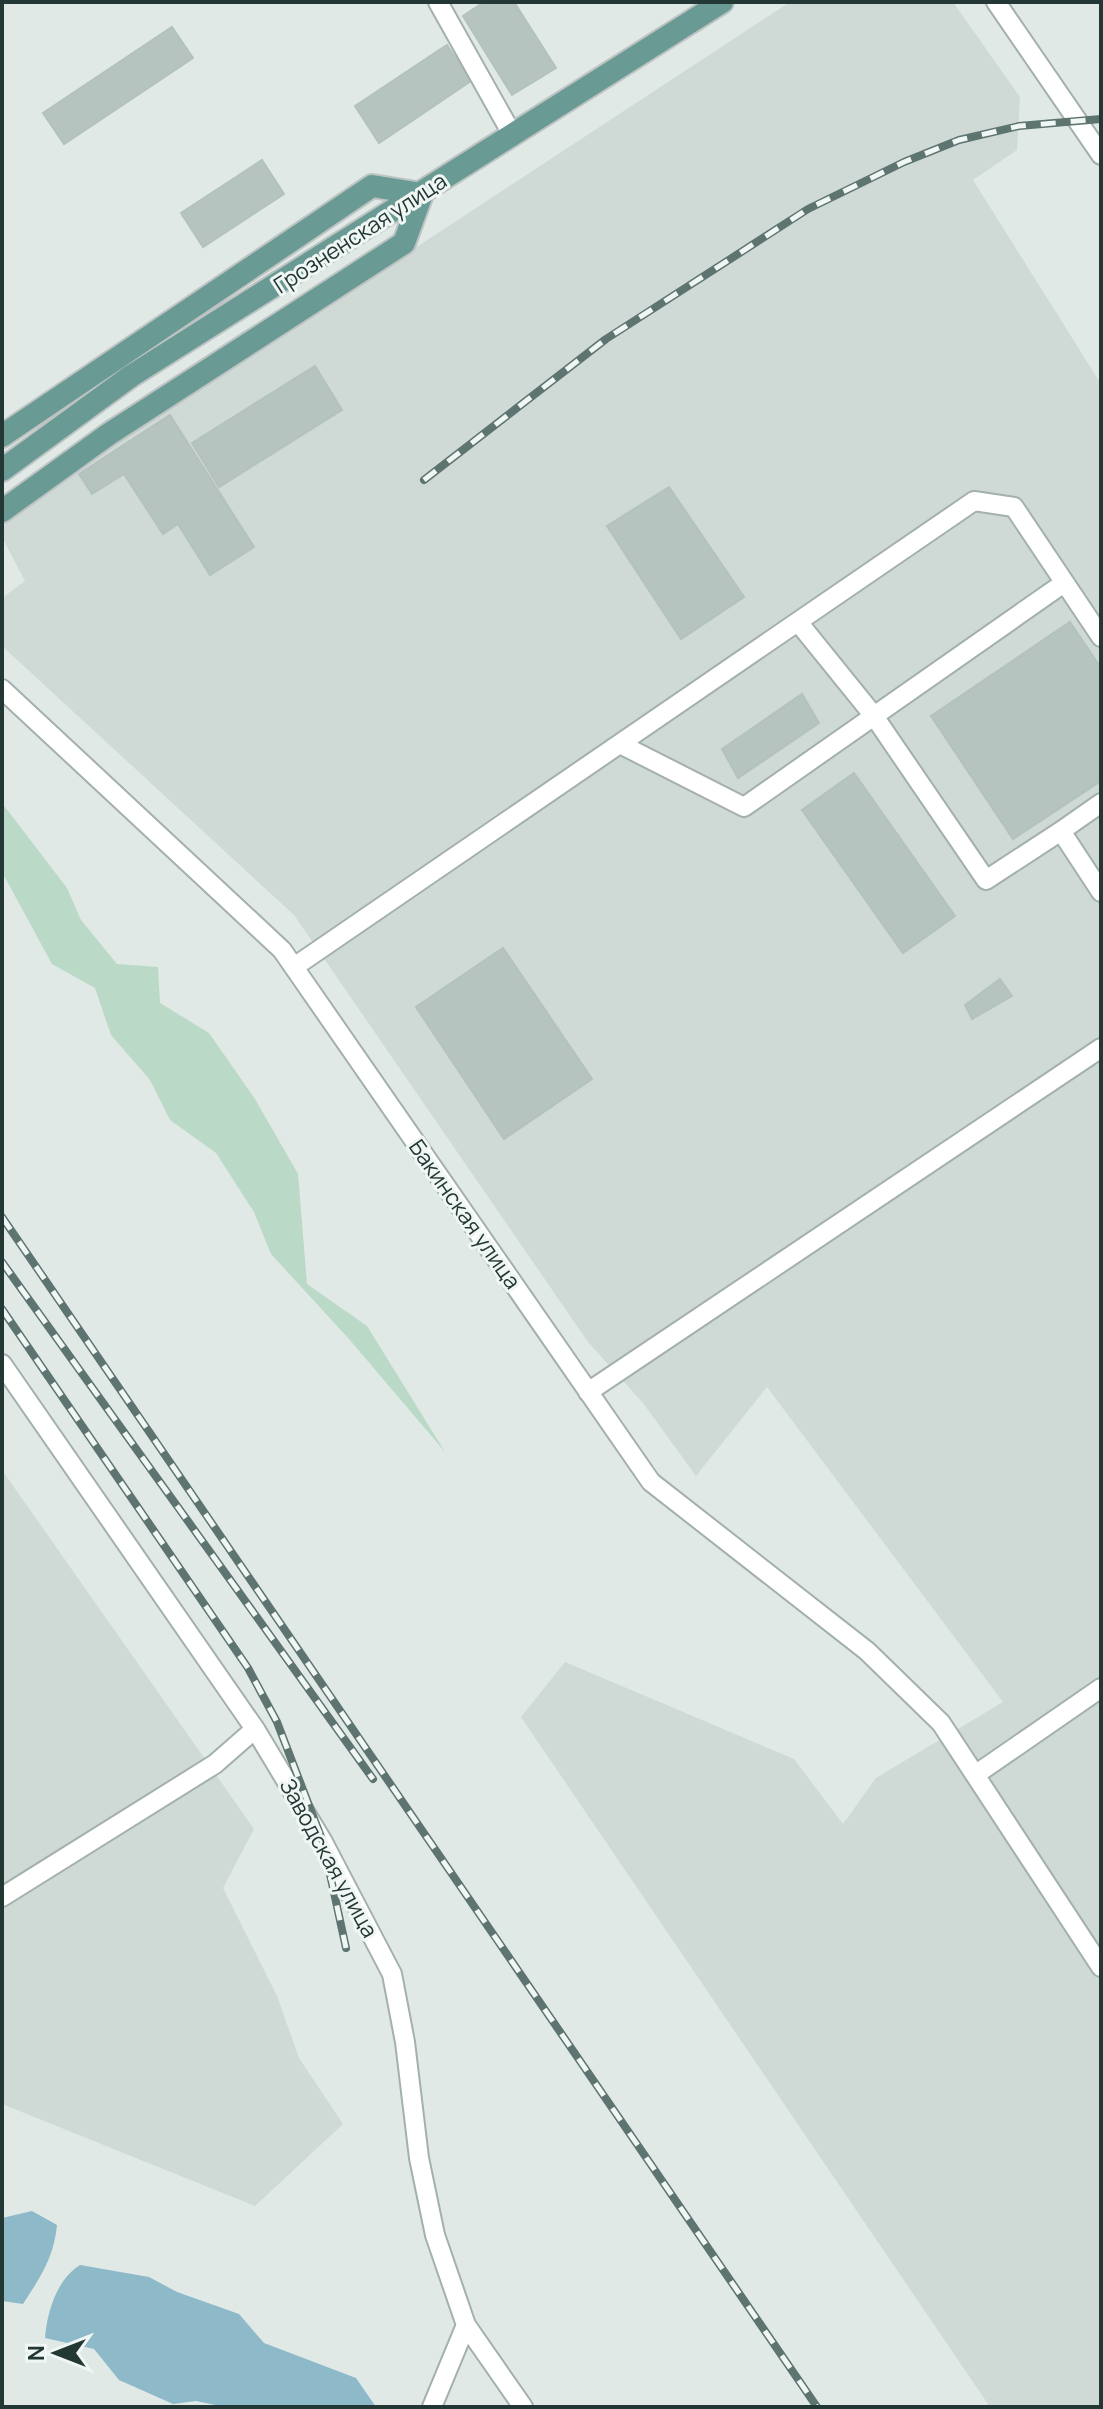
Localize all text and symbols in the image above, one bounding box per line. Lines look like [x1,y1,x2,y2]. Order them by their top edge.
street label: Грозненская улица [268,166,452,300]
street label: Бакинская улица [402,1133,528,1295]
street label: Заводская улица [273,1773,385,1943]
north arrow [16,2313,96,2393]
text: N [21,2345,51,2361]

